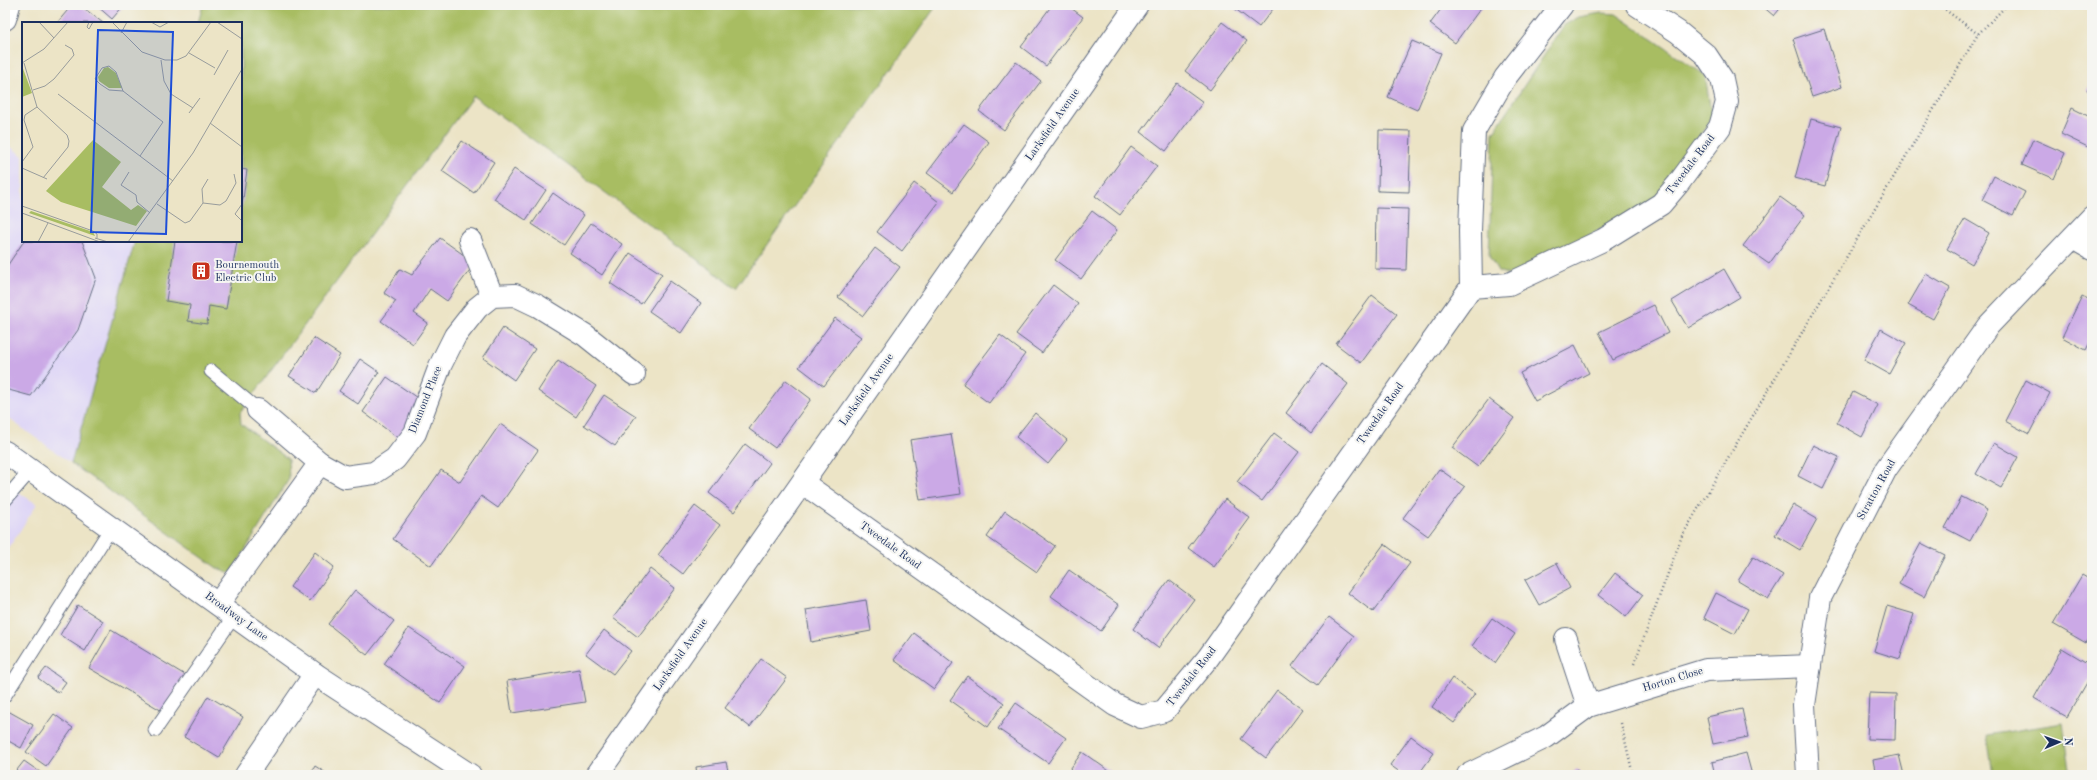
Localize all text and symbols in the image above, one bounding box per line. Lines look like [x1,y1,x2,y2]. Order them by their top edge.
inset map [22,22,242,242]
street label: Larksfield Avenue [1024,87,1082,163]
street label: Tweedale Road [1665,132,1717,197]
building icon: Bournemouth Electric Club [190,260,212,282]
place label: Bournemouth Electric Club [215,260,279,284]
street label: Larksfield Avenue [838,352,896,428]
street label: Diamond Place [407,365,445,435]
street label: Tweedale Road [1356,381,1407,447]
street label: Stratton Road [1856,458,1898,522]
street label: Tweedale Road [857,520,923,572]
street label: Broadway Lane [202,591,270,643]
street label: Larksfield Avenue [652,617,710,693]
street label: Tweedale Road [1165,645,1219,709]
street label: Horton Close [1641,666,1705,694]
north arrow [2039,722,2079,762]
text: N [2062,737,2073,747]

